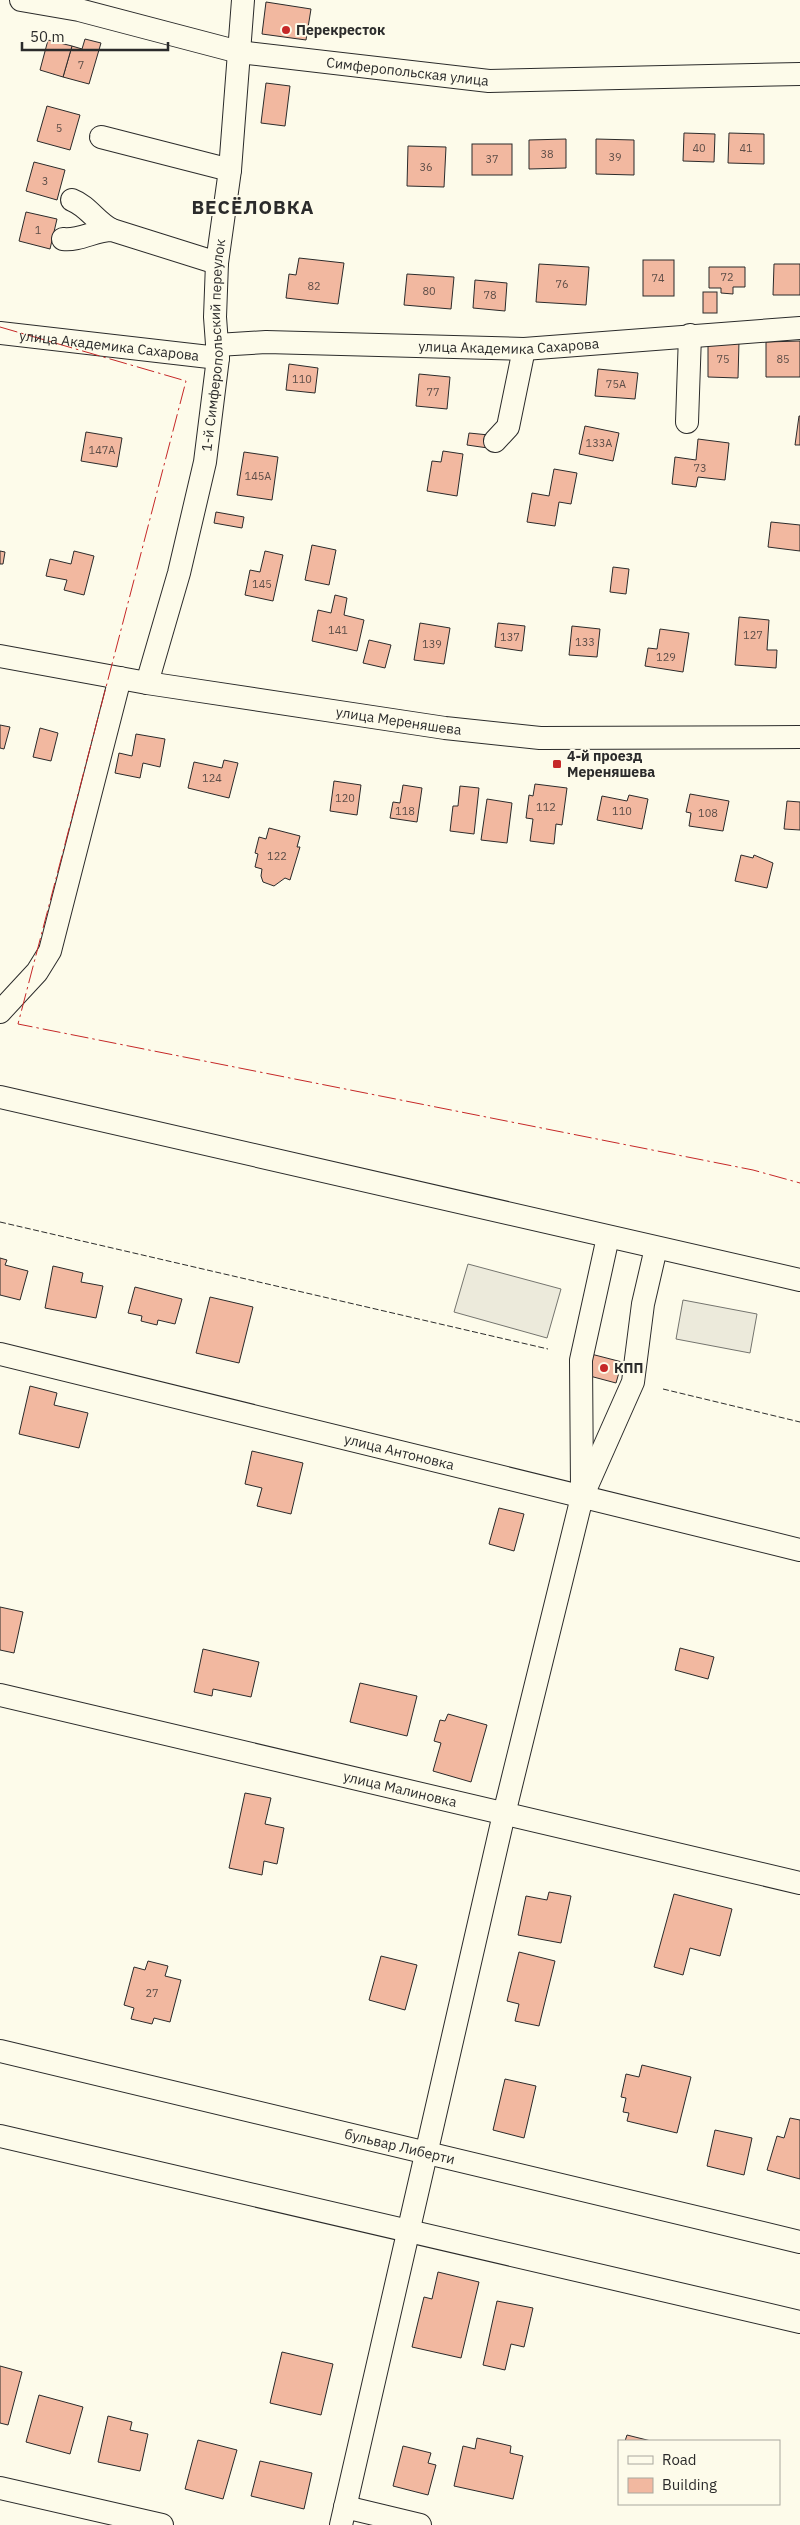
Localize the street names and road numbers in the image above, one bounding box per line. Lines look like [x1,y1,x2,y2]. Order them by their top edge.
street label: Симферопольская улица [325,53,490,90]
street label: 1-й Симферопольский переулок [197,237,229,453]
street label: улица Академика Сахарова [18,326,201,365]
street label: улица Академика Сахарова [418,334,600,358]
street label: улица Мереняшева [335,703,463,739]
street label: улица Антоновка [342,1430,457,1474]
street label: улица Малиновка [341,1767,459,1811]
street label: бульвар Либерти [343,2125,457,2168]

